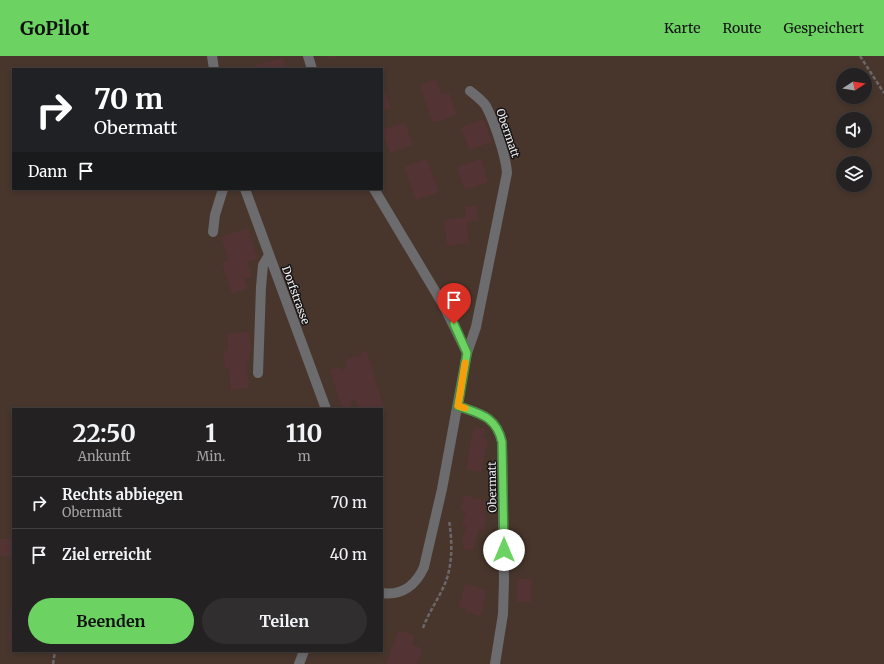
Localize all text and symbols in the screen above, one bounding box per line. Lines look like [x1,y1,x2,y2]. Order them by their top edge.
text: GoPilot [20,16,89,40]
text: Karte [664,19,700,37]
text: Route [722,19,761,37]
text: Gespeichert [783,19,864,37]
north arrow [836,68,872,104]
map controls [836,68,872,192]
text: 70 m [94,81,163,117]
icon: right [28,84,80,136]
street label: Obermatt [493,107,523,160]
button: sound [836,112,872,148]
text: Obermatt [94,116,177,139]
button: layers [836,156,872,192]
icon: arrive [75,160,97,182]
text: Dann [28,162,67,181]
street label: Dorfstrasse [279,264,313,326]
pin [437,283,471,324]
icon: arrive [443,289,465,311]
text: 22:50 [73,418,136,449]
text: 1 [205,418,216,449]
text: 110 [286,418,322,449]
text: Ankunft [78,448,131,465]
text: Min. [196,448,225,465]
text: m [298,448,311,465]
street label: Obermatt [485,461,499,513]
text: Rechts abbiegen [62,485,183,504]
icon: right [28,492,50,514]
text: 70 m [331,493,367,512]
text: Obermatt [62,504,122,521]
position arrow [483,529,525,571]
icon: arrive [28,544,50,566]
text: Ziel erreicht [62,545,152,564]
text: 40 m [330,545,367,564]
button: Beenden [28,598,194,644]
button: Teilen [202,598,367,644]

